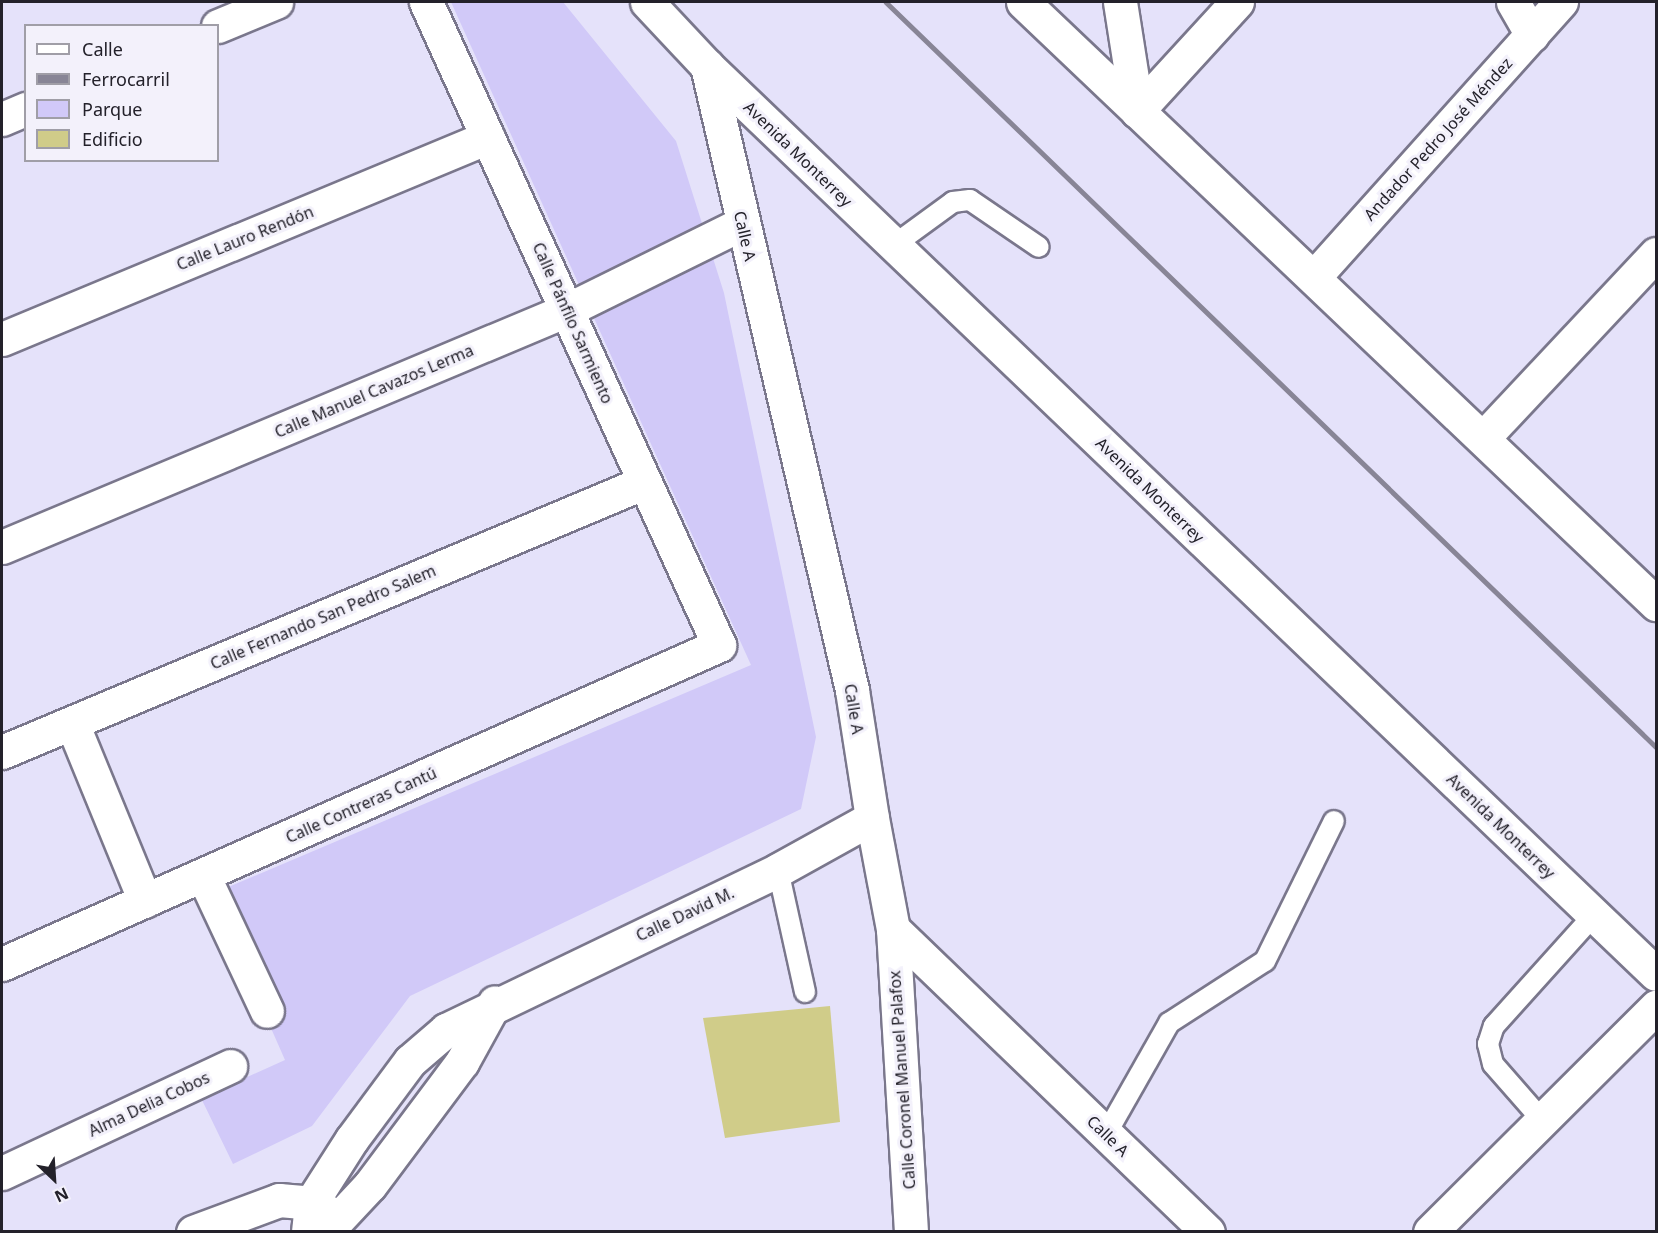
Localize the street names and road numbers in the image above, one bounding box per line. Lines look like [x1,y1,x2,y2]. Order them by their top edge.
street label: Andador Pedro José Méndez [1360,54,1516,224]
street label: Avenida Monterrey [740,97,856,211]
street label: Calle Lauro Rendón [174,202,316,274]
street label: Calle A [730,209,760,263]
street label: Calle Pánfilo Sarmiento [529,239,617,407]
street label: Calle Manuel Cavazos Lerma [272,340,476,442]
street label: Avenida Monterrey [1092,433,1208,547]
street label: Calle Fernando San Pedro Salem [207,561,439,673]
street label: Calle A [841,682,867,736]
street label: Calle Contreras Cantú [283,763,439,847]
street label: Avenida Monterrey [1443,769,1559,883]
street label: Calle David M. [633,883,737,945]
street label: Calle Coronel Manuel Palafox [885,970,919,1190]
street label: Alma Delia Cobos [85,1068,213,1140]
street label: Calle A [1083,1111,1133,1161]

